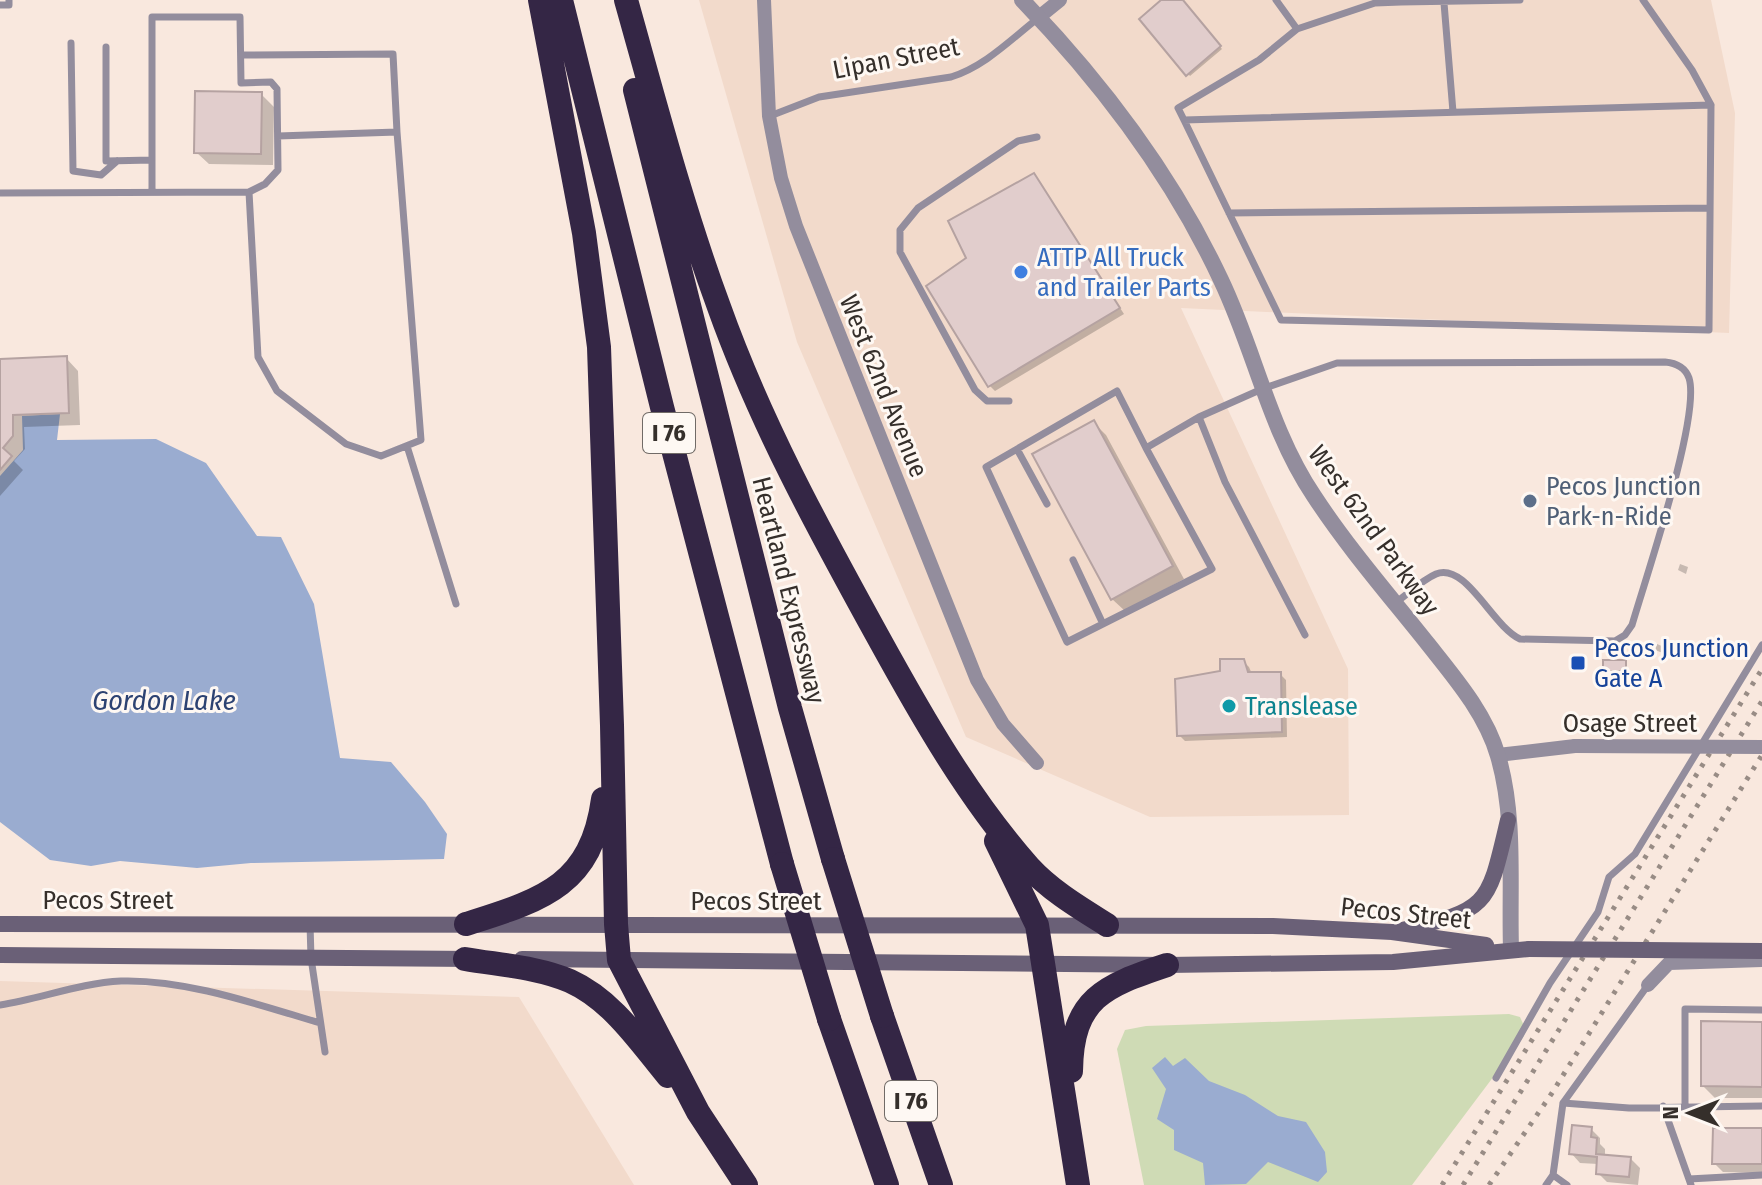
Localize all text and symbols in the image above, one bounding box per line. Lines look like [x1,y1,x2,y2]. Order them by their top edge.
street label: Lipan Street [830,31,962,86]
place label: ATTP All Truck and Trailer Parts [1037,242,1211,303]
marker: ATTP All Truck and Trailer Parts [1012,263,1030,281]
street label: West 62nd Avenue [833,291,934,482]
road number: I 76 [643,413,695,453]
street label: West 62nd Parkway [1302,439,1446,622]
place label: Pecos Junction Park-n-Ride [1546,471,1701,532]
street label: Heartland Expressway [745,473,832,707]
marker: Pecos Junction Park-n-Ride [1521,492,1539,510]
place label: Pecos Junction Gate A [1594,633,1749,694]
marker: Pecos Junction Gate A [1569,654,1587,672]
water label: Gordon Lake [92,684,236,717]
place label: Translease [1245,691,1358,722]
marker: Translease [1220,697,1238,715]
street label: Osage Street [1563,708,1698,739]
street label: Pecos Street [42,885,174,916]
street label: Pecos Street [690,886,822,917]
street label: Pecos Street [1339,891,1473,936]
north arrow [1650,1073,1730,1153]
road number: I 76 [885,1081,937,1121]
text: N [1657,1106,1684,1120]

